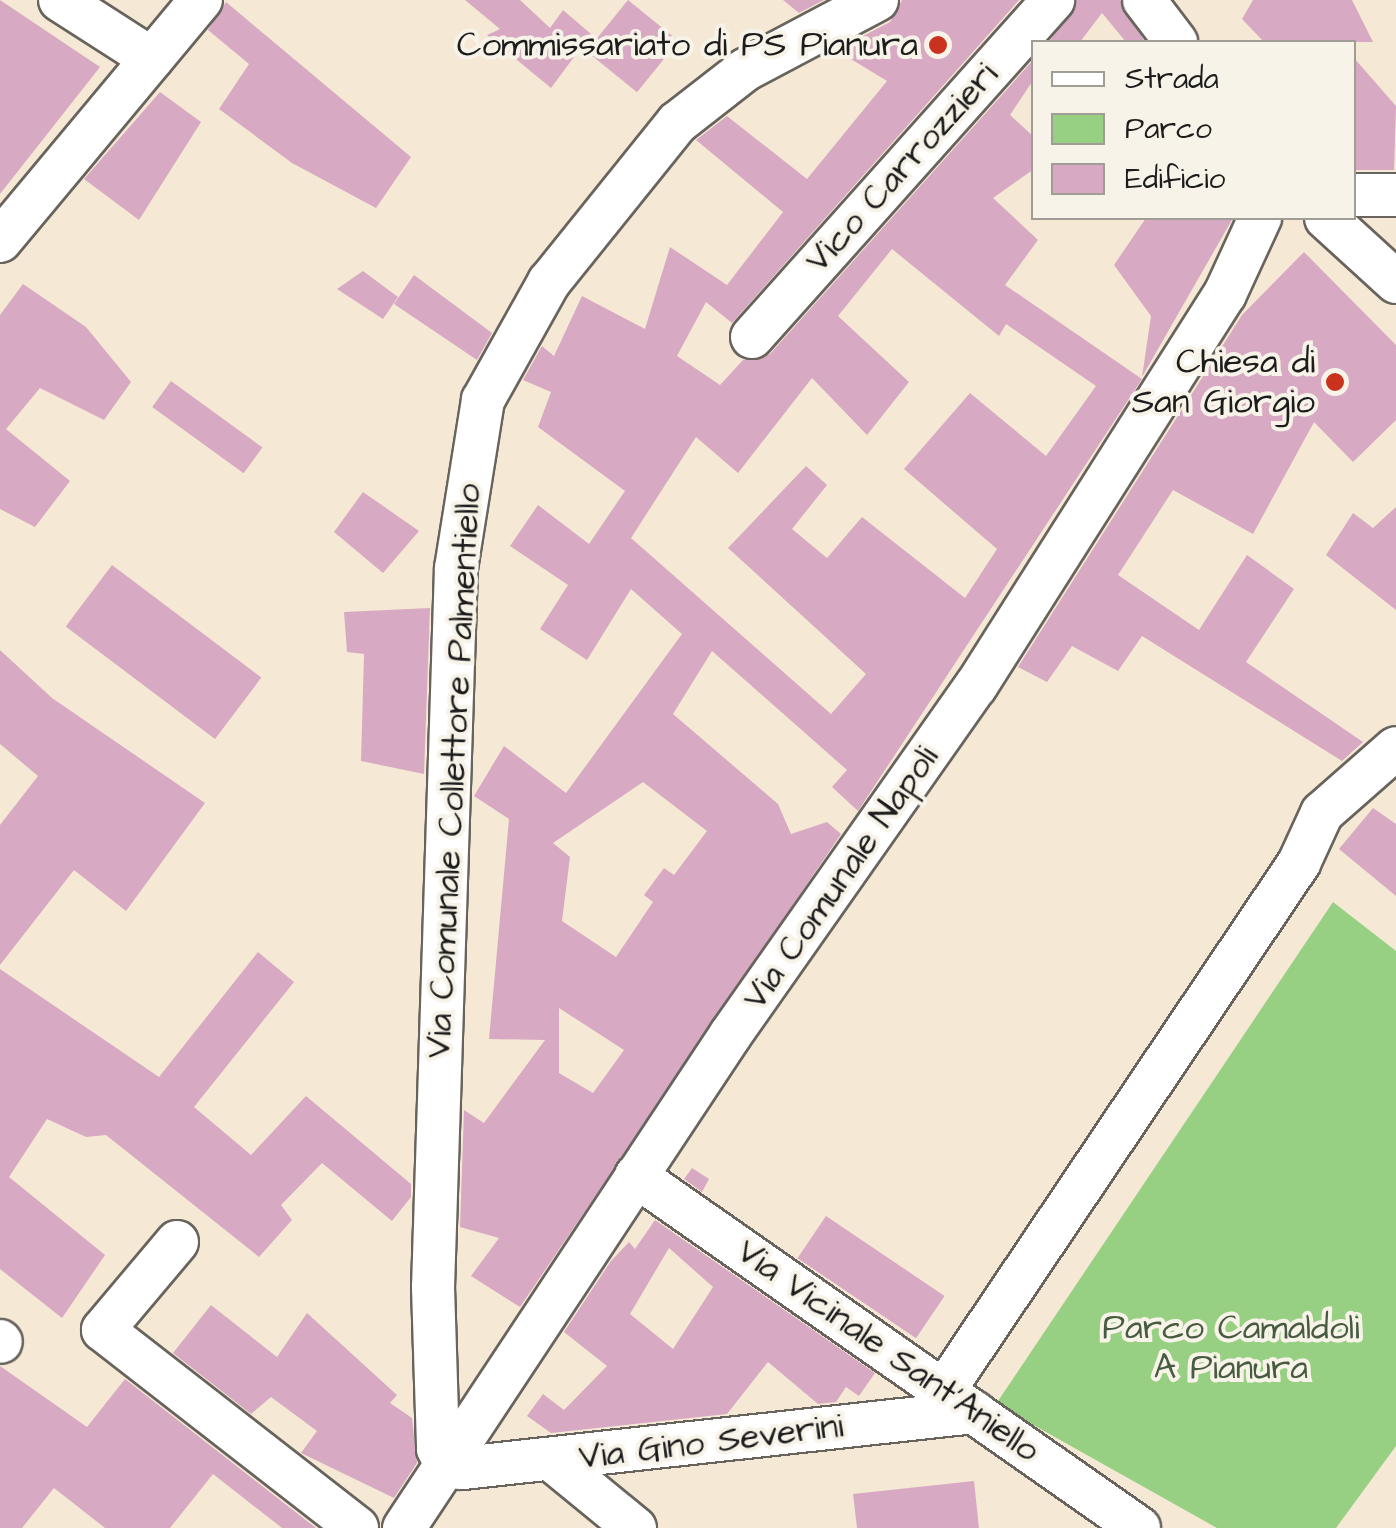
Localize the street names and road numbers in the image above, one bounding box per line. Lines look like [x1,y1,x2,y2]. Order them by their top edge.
street label: Vico Carrozzieri [797,55,1007,281]
street label: Via Comunale Collettore Palmentiello [418,483,490,1059]
street label: Via Comunale Napoli [734,738,948,1018]
street label: Via Vicinale Sant'Aniello [729,1231,1047,1471]
street label: Via Gino Severini [577,1405,845,1479]

